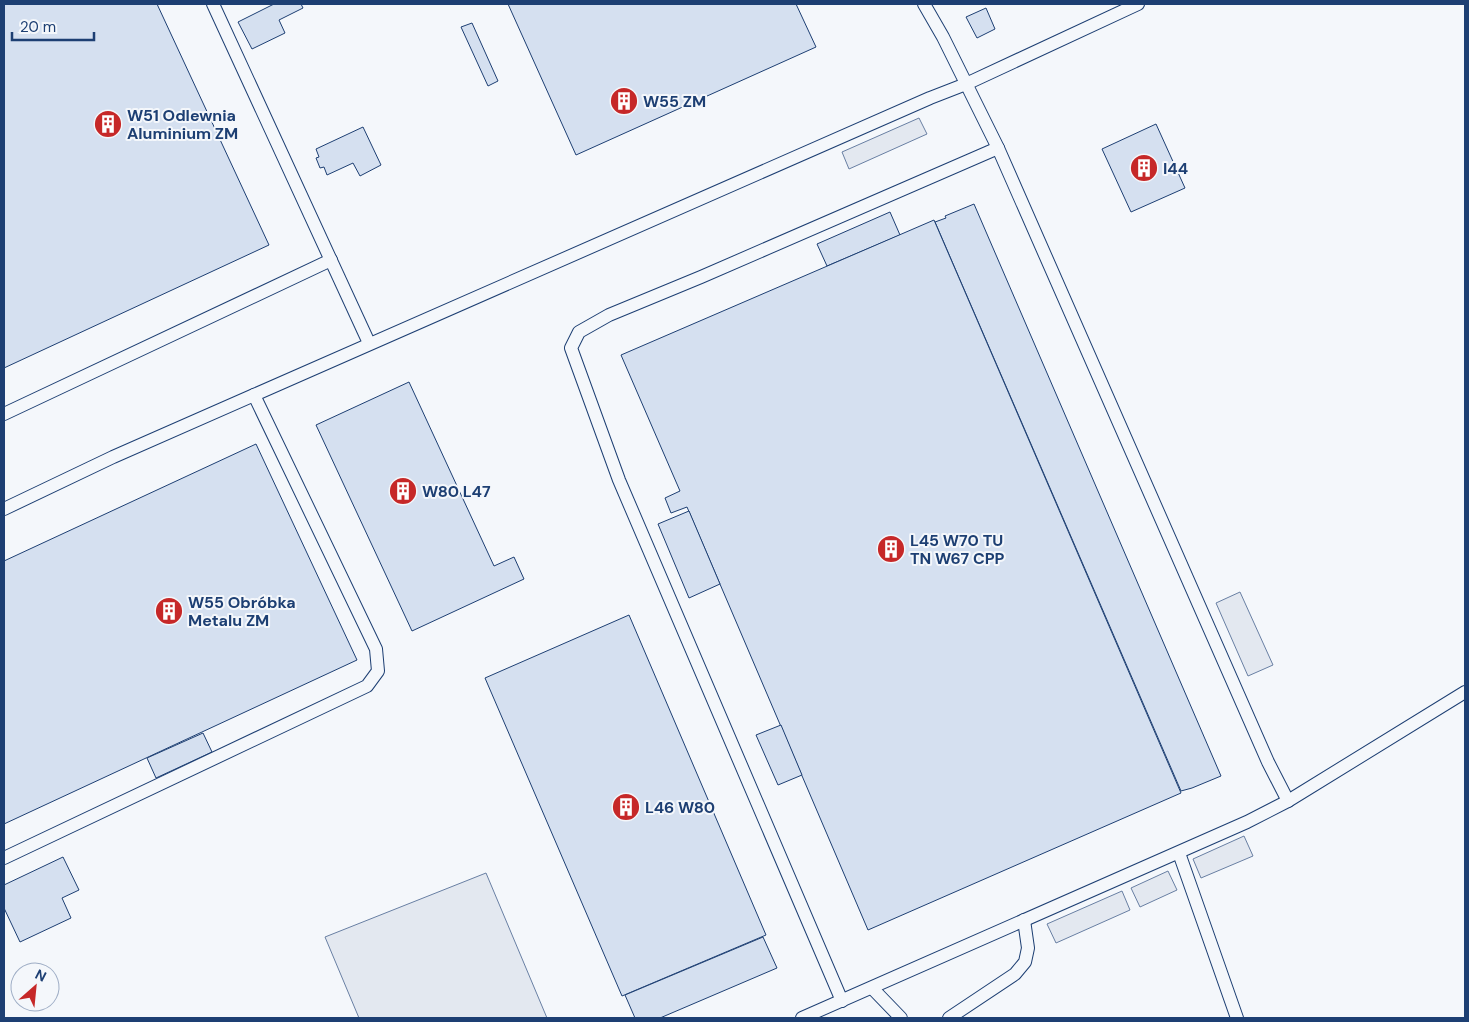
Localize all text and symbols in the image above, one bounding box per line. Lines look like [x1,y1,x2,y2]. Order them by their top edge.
scale bar [12,10,95,42]
text: 20 m [20,17,56,37]
building icon: W55 ZM [609,86,639,116]
place label: W55 ZM [643,91,706,112]
place label: W51 Odlewnia Aluminium ZM [127,105,238,144]
building icon: W51 Odlewnia Aluminium ZM [93,109,123,139]
building icon: I44 [1129,153,1159,183]
place label: I44 [1163,158,1188,179]
building icon: W80 L47 [388,476,418,506]
place label: W80 L47 [422,481,491,502]
place label: L45 W70 TU TN W67 CPP [910,530,1005,569]
building icon: L45 W70 TU TN W67 CPP [876,534,906,564]
place label: W55 Obróbka Metalu ZM [188,592,296,631]
building icon: W55 Obróbka Metalu ZM [154,596,184,626]
building icon: L46 W80 [611,792,641,822]
place label: L46 W80 [645,797,715,818]
north arrow [10,962,60,1012]
text: N [32,965,50,986]

